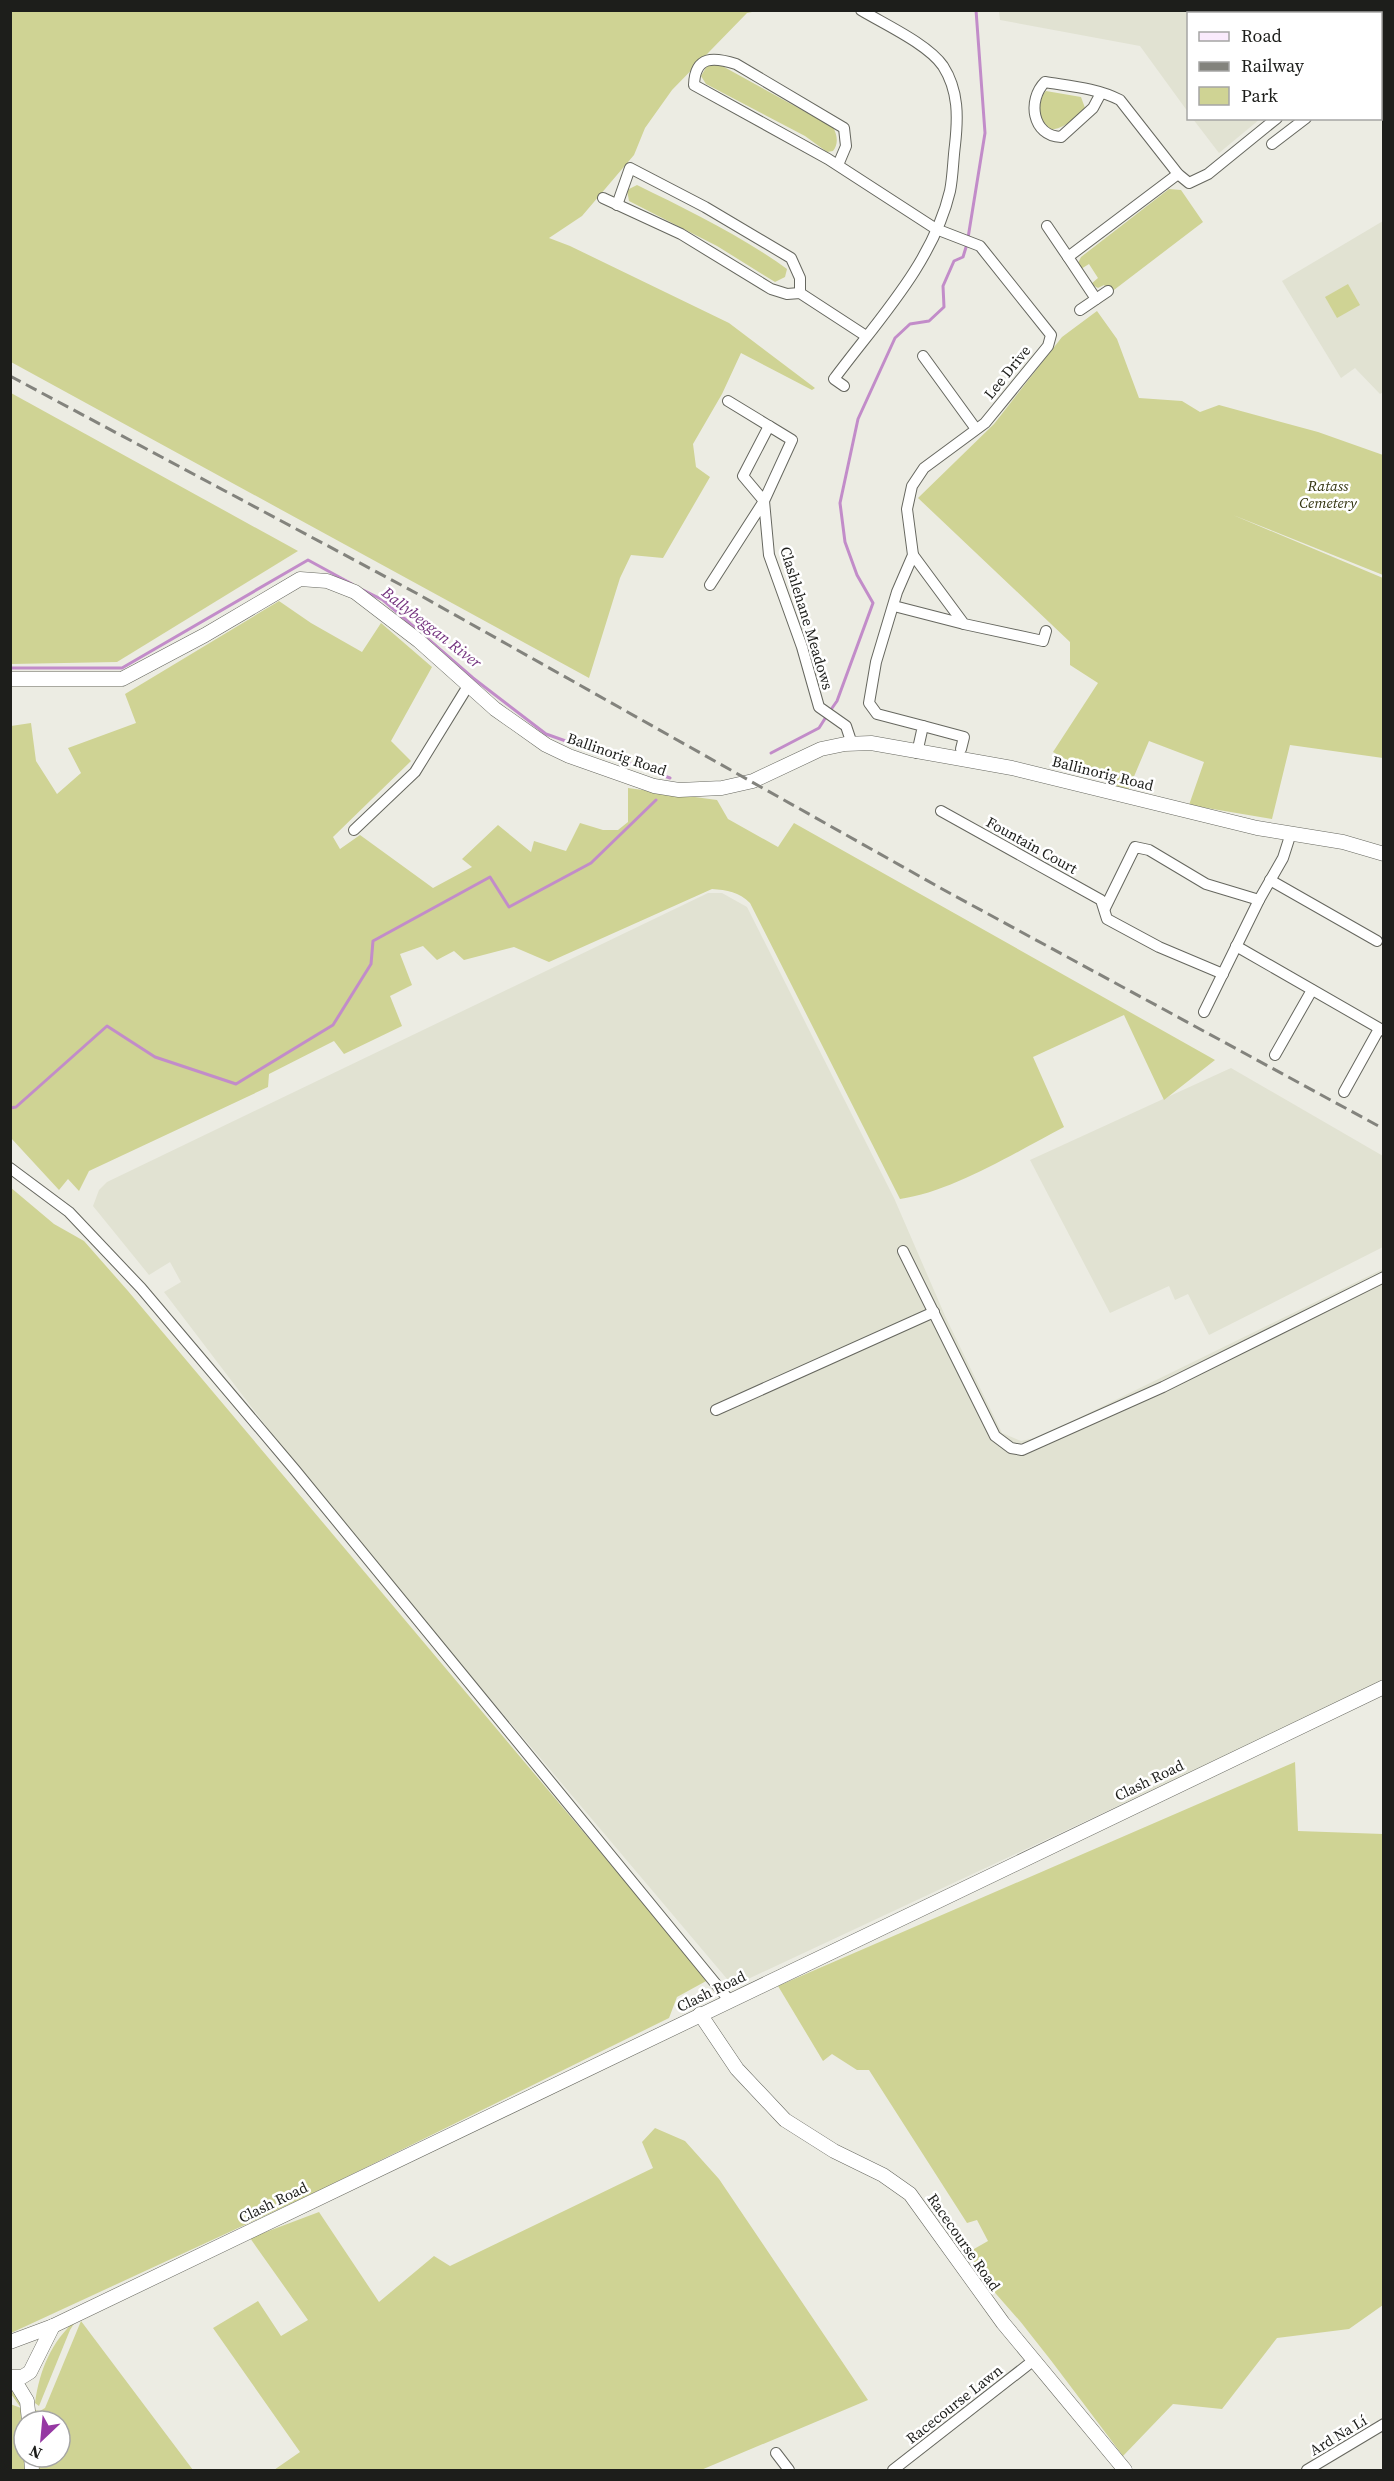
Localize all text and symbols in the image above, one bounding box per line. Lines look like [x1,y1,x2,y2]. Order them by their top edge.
legend [1187,12,1382,120]
text: Road [1241,23,1282,48]
text: Railway [1241,53,1305,78]
text: Park [1241,83,1278,108]
street label: Lee Drive [979,340,1035,403]
park label: Ratass Cemetery [1299,475,1358,513]
street label: Clashlehane Meadows [775,544,839,692]
water label: Ballybeggan River [377,580,487,673]
street label: Ballinorig Road [564,727,670,781]
street label: Ballinorig Road [1050,750,1156,796]
street label: Fountain Court [983,811,1081,879]
street label: Clash Road [1111,1754,1187,1806]
street label: Clash Road [673,1965,749,2017]
street label: Clash Road [235,2176,311,2228]
street label: Racecourse Road [923,2189,1006,2295]
street label: Racecourse Lawn [901,2360,1007,2448]
north arrow [12,2409,72,2469]
street label: Ard Na Lí [1305,2409,1371,2460]
text: N [25,2440,45,2465]

